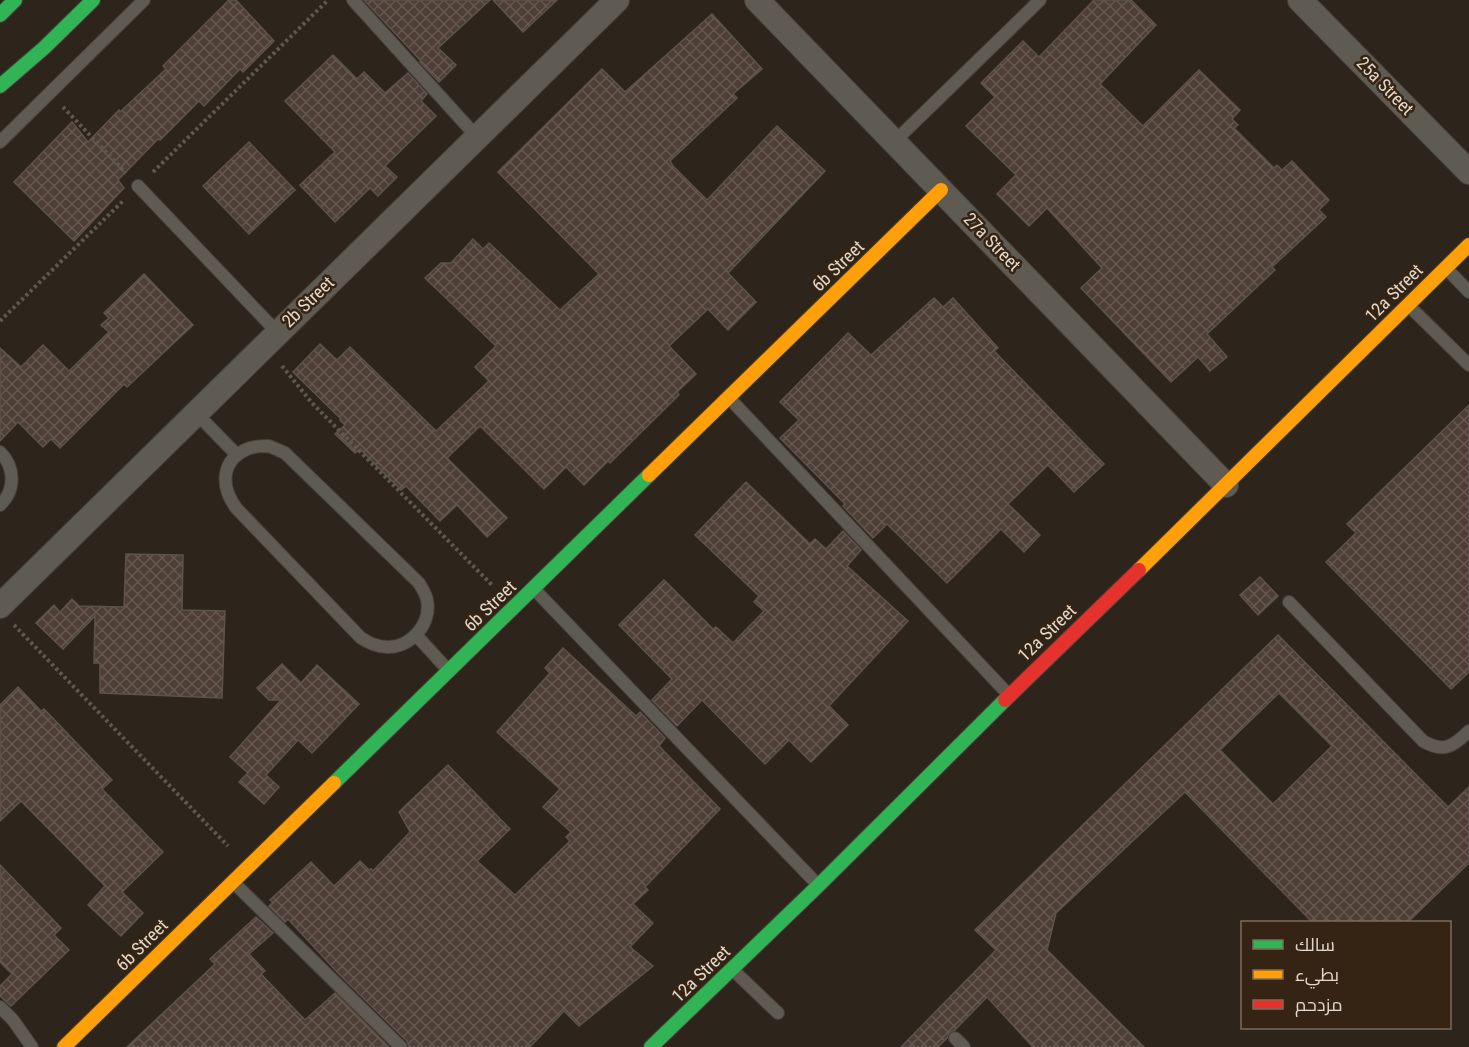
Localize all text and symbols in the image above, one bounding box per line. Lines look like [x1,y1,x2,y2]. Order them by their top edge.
street label: 25a Street [1353,52,1418,119]
street label: 27a Street [960,208,1025,275]
street label: 6b Street [807,236,868,295]
street label: 12a Street [1361,260,1427,326]
street label: 2b Street [277,272,338,331]
street label: 6b Street [459,576,520,635]
street label: 12a Street [1013,600,1080,665]
street label: 6b Street [112,915,172,975]
legend [1241,921,1451,1029]
text: سالك [1295,934,1335,955]
street label: 12a Street [667,941,734,1006]
text: بطيء [1295,964,1339,989]
text: مزدحم [1295,994,1343,1017]

